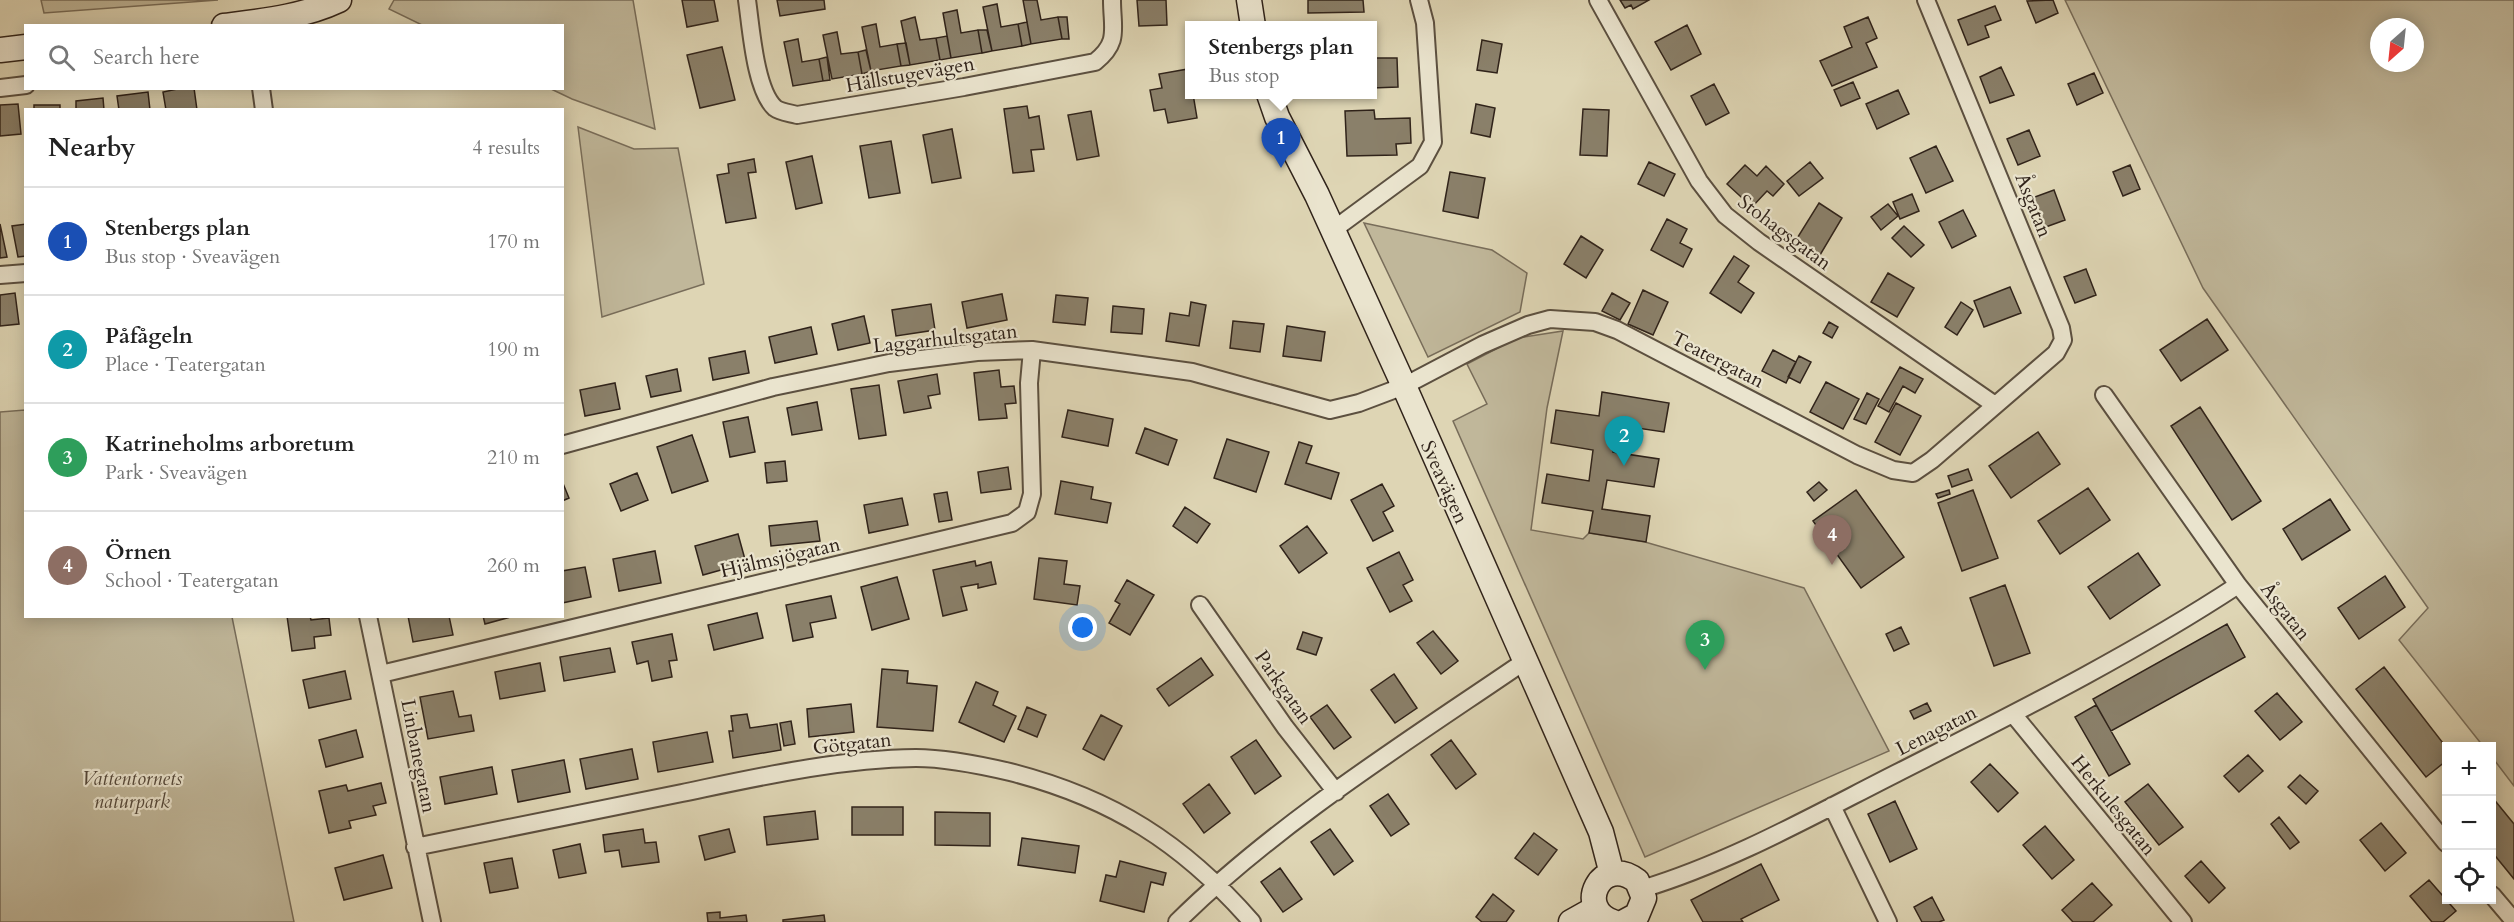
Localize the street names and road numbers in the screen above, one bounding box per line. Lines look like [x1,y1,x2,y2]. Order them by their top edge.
street label: Hällstugevägen [843,50,977,99]
street label: Åsgatan [2008,169,2059,242]
street label: Stohagsgatan [1732,188,1838,277]
street label: Laggarhultsgatan [871,317,1019,360]
street label: Teatergatan [1667,324,1770,395]
street label: Sveavägen [1414,436,1475,529]
street label: Hjälmsjögatan [717,530,843,584]
street label: Åsgatan [2254,577,2317,647]
street label: Parkgatan [1248,645,1319,730]
street label: Linbanegatan [394,697,443,816]
street label: Lenagatan [1891,698,1982,762]
street label: Götgatan [811,726,893,761]
street label: Herkulesgatan [2065,749,2163,862]

